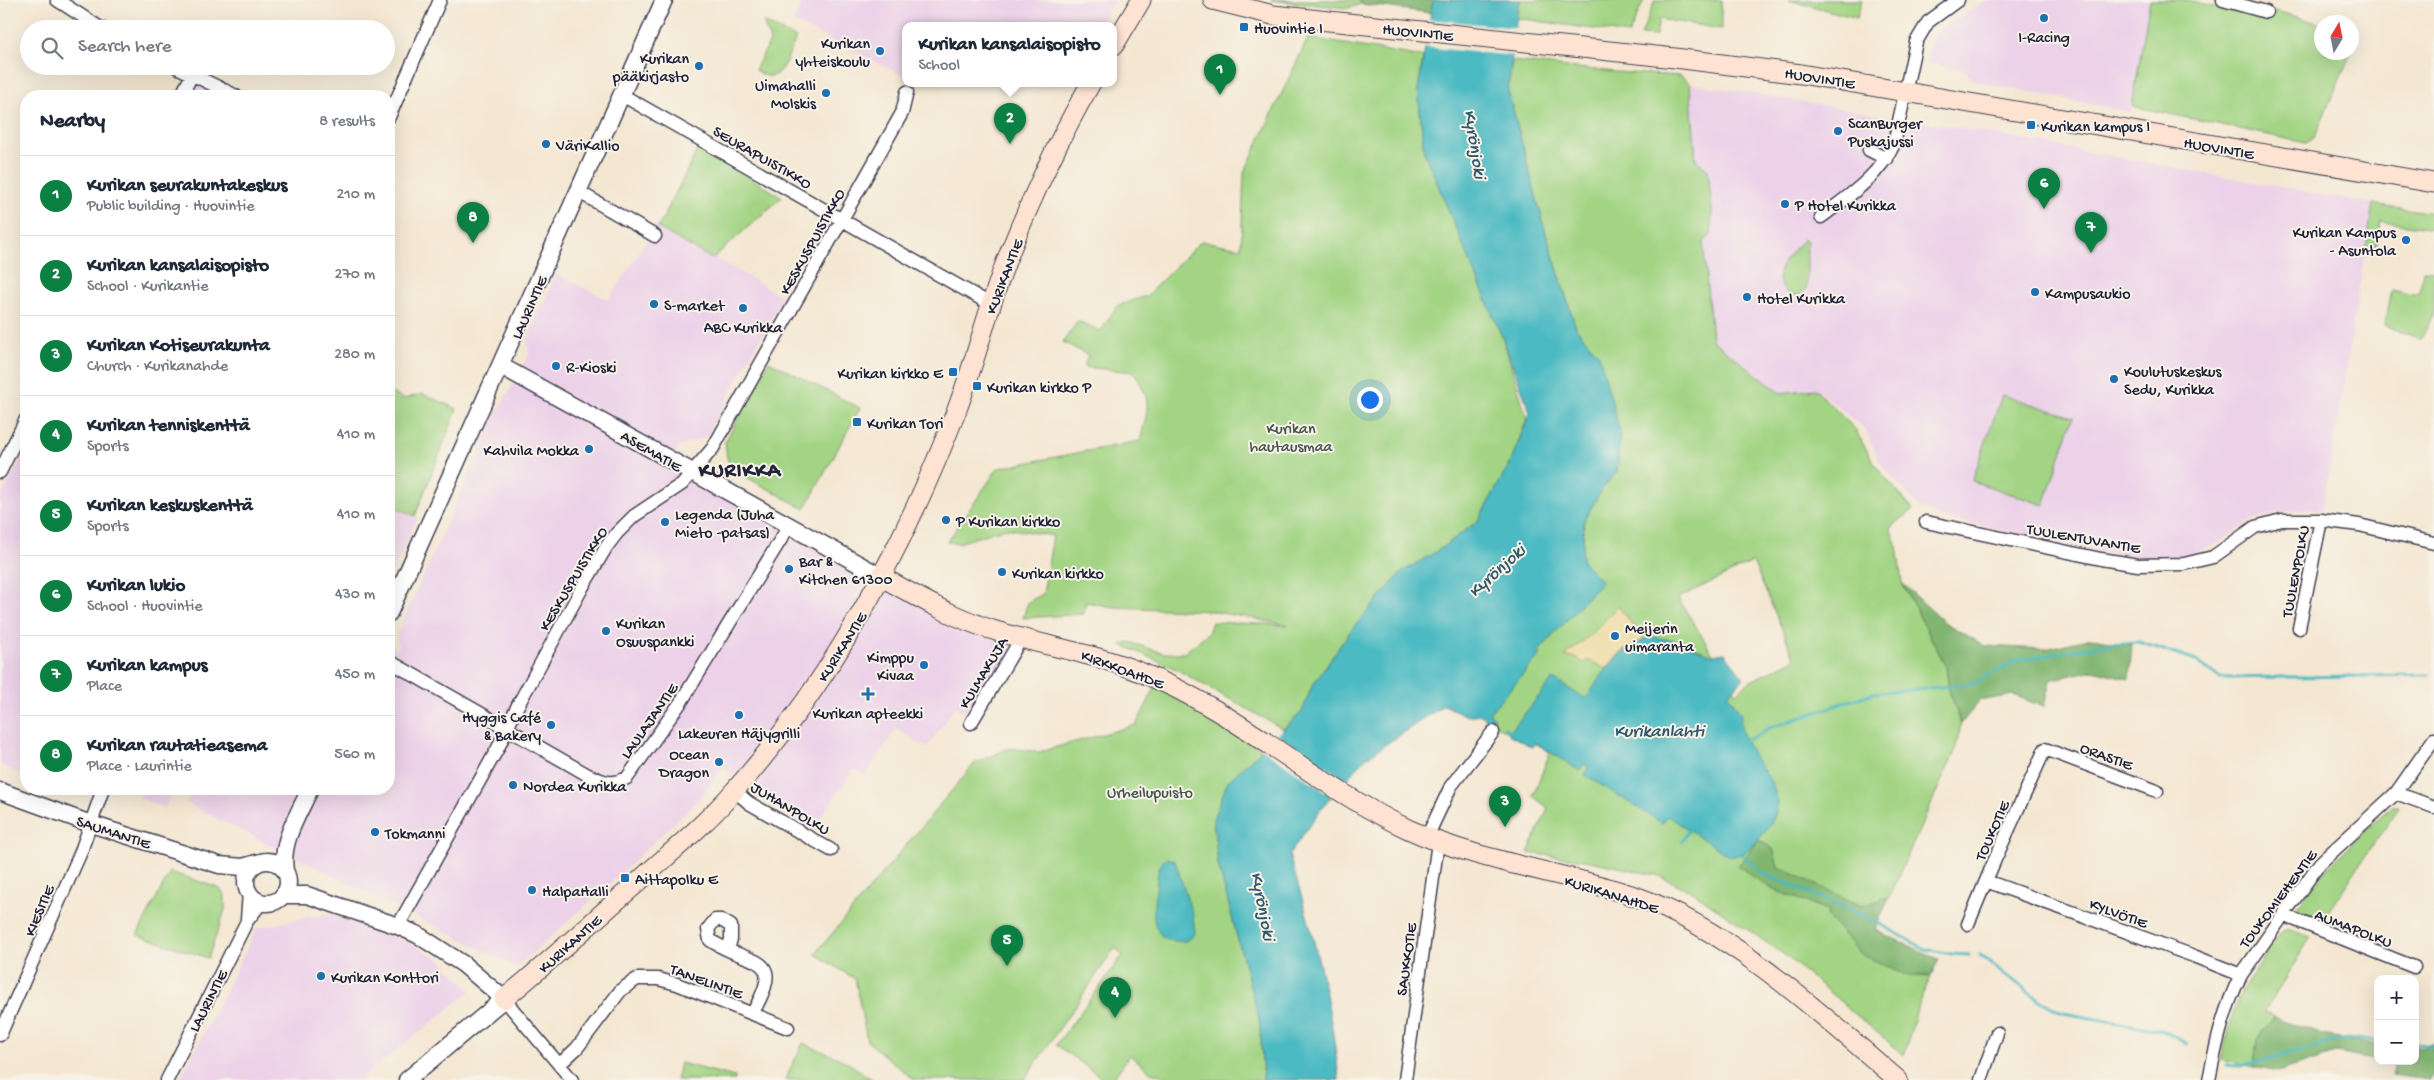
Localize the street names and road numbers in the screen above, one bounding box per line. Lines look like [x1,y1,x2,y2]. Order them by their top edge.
street label: HUOVINTIE [1381,21,1455,48]
street label: HUOVINTIE [1783,66,1857,96]
street label: SEURAPUISTIKKO [708,123,814,195]
street label: HUOVINTIE [2182,135,2256,166]
street label: KESKUSPUISTIKKO [777,186,851,299]
street label: KURIKANTIE [983,236,1030,318]
street label: LAURINTIE [509,273,554,343]
street label: ASEMATIE [616,428,685,479]
street label: TUULENTUVANTIE [2024,521,2143,560]
street label: KESKUSPUISTIKKO [536,524,614,635]
street label: TUULENPOLKU [2279,524,2316,620]
street label: KURIKANTIE [815,608,873,686]
street label: KULMAKUJA [956,633,1015,713]
street label: KIRKKOAHDE [1078,647,1167,695]
street label: LAULAJANTIE [618,680,685,764]
street label: ORASTIE [2077,740,2136,777]
street label: JUHANPOLKU [746,779,832,841]
street label: TOUKOTIE [1972,798,2016,865]
street label: SAUMANTIE [73,813,153,856]
street label: TOUKOMIEHENTIE [2236,846,2323,954]
street label: KURIKANAHDE [1561,873,1662,920]
street label: KIESITIE [22,882,61,940]
street label: KYLVÖTIE [2086,896,2150,935]
street label: AUMAPOLKU [2311,907,2394,954]
street label: KURIKANTIE [536,911,608,979]
street label: SAUKKOTIE [1394,921,1423,997]
street label: TANELINTIE [666,961,746,1006]
street label: LAURINTIE [186,966,234,1036]

